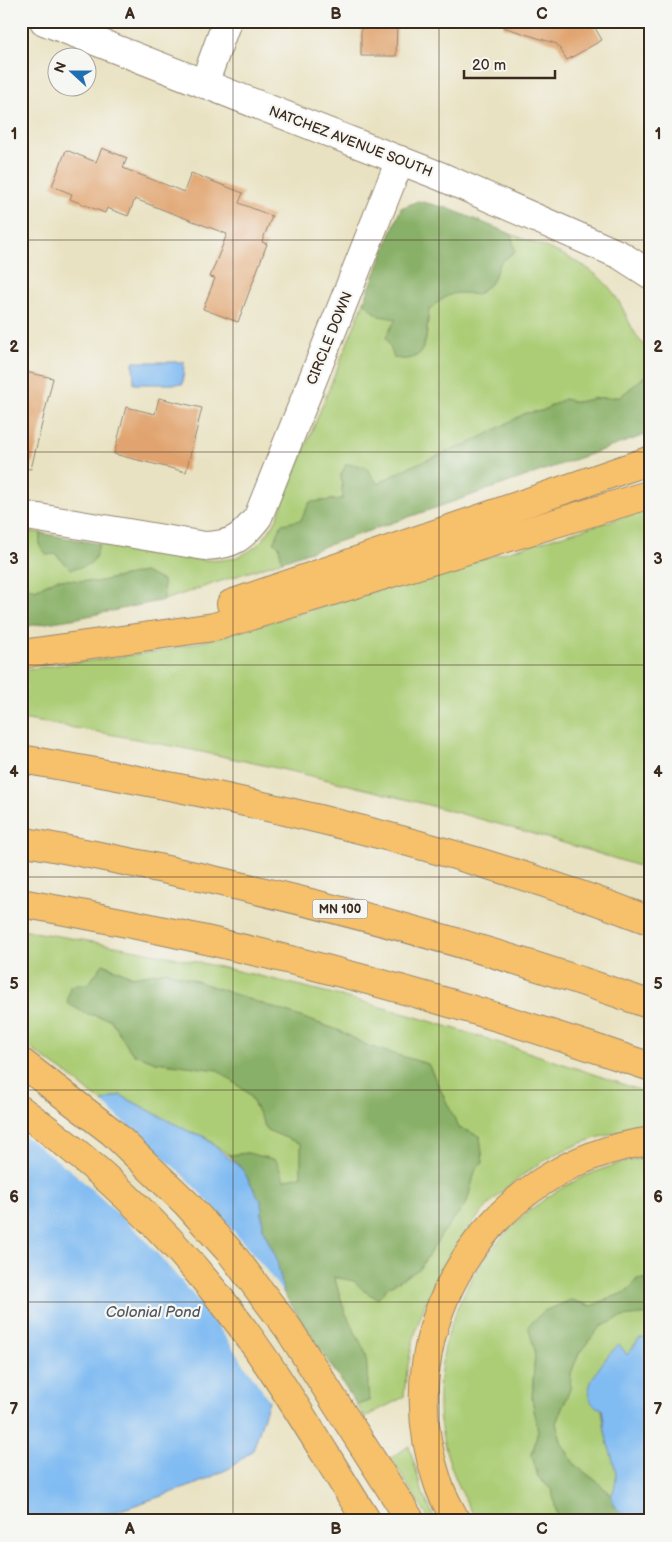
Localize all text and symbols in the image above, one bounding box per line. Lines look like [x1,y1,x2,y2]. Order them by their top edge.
text: A [124,5,135,24]
text: B [330,5,342,24]
text: C [536,5,548,24]
north arrow [48,48,98,98]
scale bar [464,48,556,80]
text: 20 m [472,56,506,75]
text: N [51,60,70,75]
street label: NATCHEZ AVENUE SOUTH [267,102,435,181]
text: 1 [11,125,17,144]
text: 1 [655,125,661,144]
street label: CIRCLE DOWN [303,289,356,387]
text: 2 [9,338,19,357]
text: 2 [653,338,663,357]
text: 3 [9,550,19,569]
text: 3 [653,550,663,569]
text: 4 [9,763,19,782]
text: 4 [653,763,663,782]
road number: MN 100 [312,900,368,919]
text: 5 [9,975,19,994]
text: 5 [653,975,663,994]
text: 6 [9,1188,19,1207]
text: 6 [653,1188,663,1207]
water label: Colonial Pond [106,1303,201,1322]
text: 7 [10,1400,19,1419]
text: 7 [654,1400,663,1419]
text: A [124,1520,135,1539]
text: B [330,1520,342,1539]
text: C [536,1520,548,1539]

